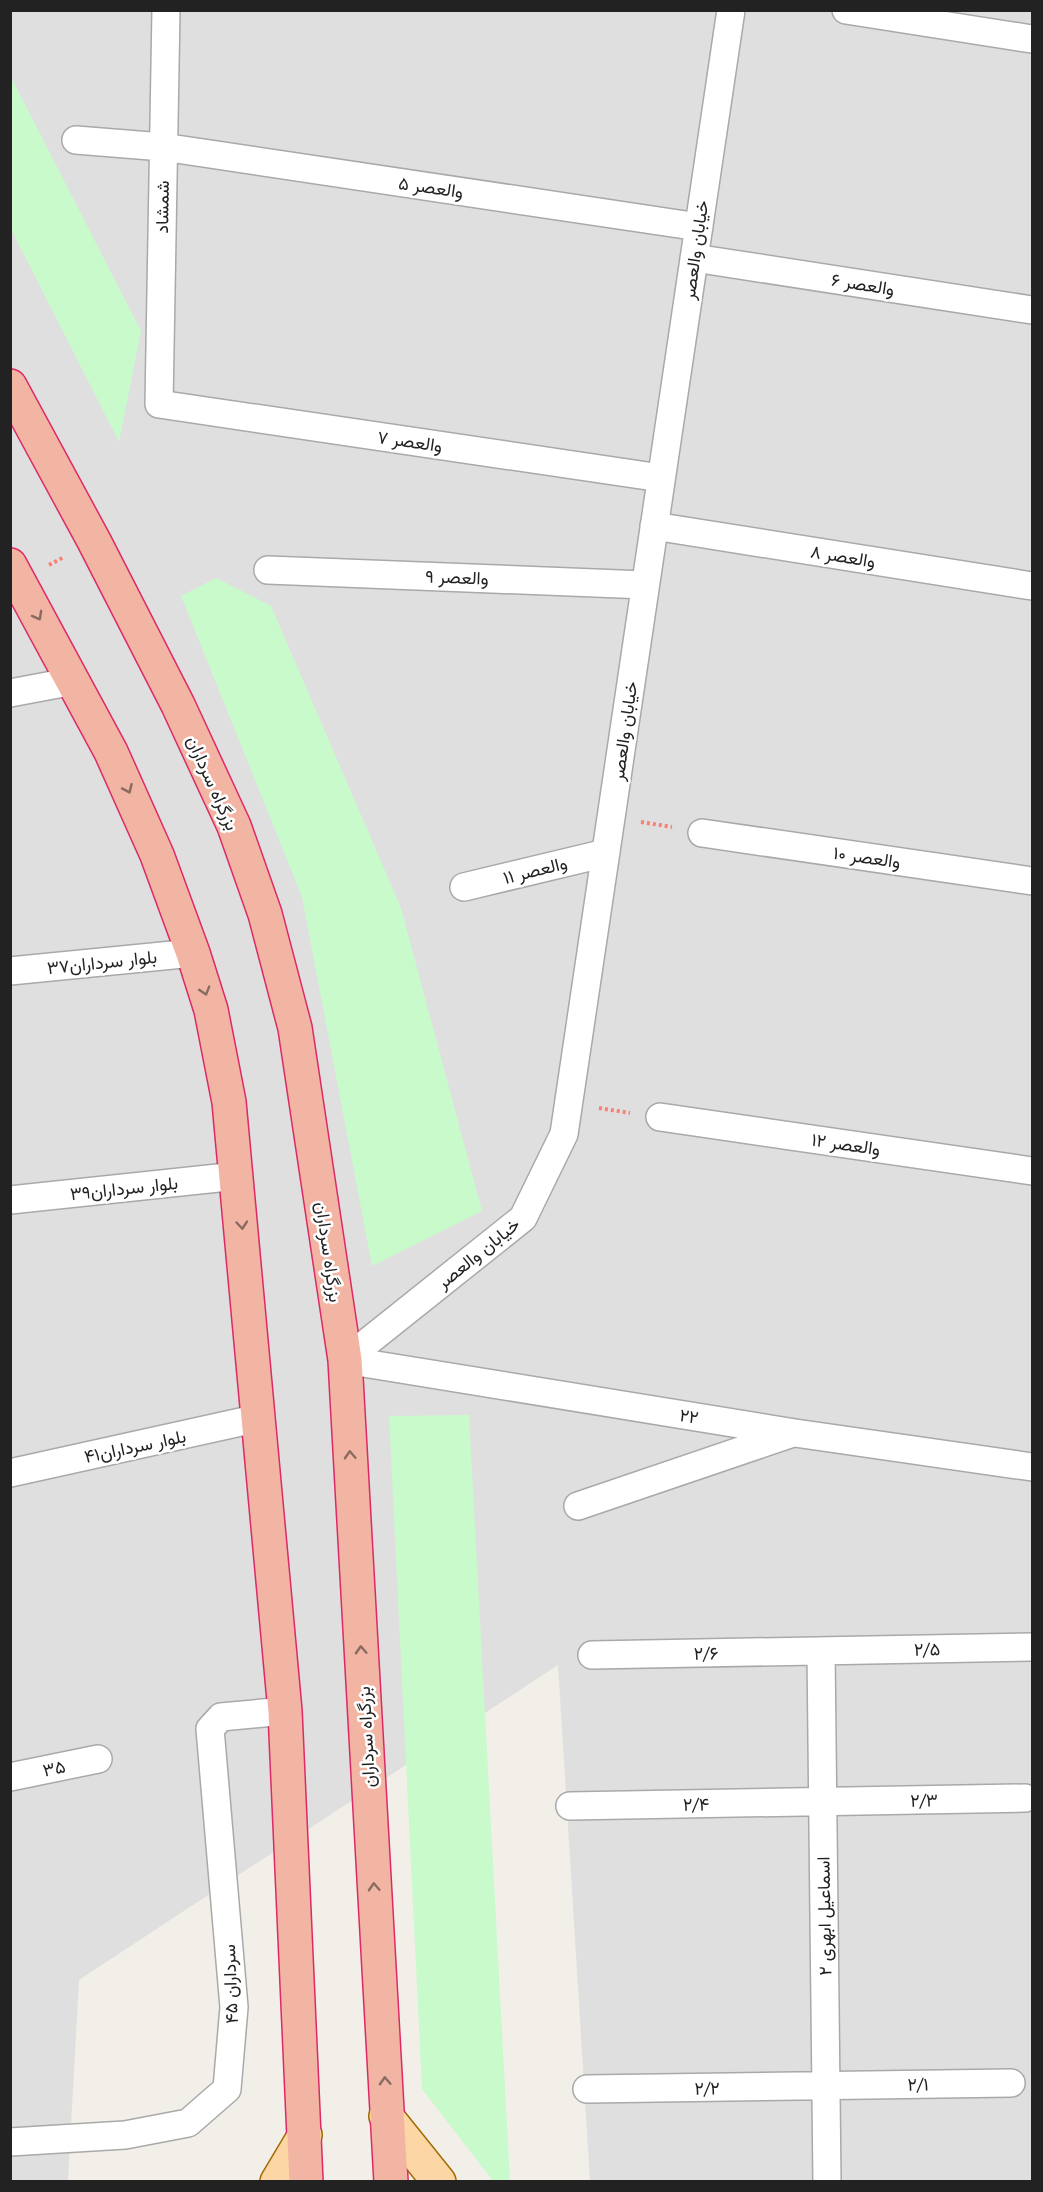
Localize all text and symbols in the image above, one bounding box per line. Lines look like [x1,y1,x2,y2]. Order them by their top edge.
street label: والعصر ۵ [397,171,465,203]
street label: شمشاد [150,180,174,234]
street label: خیابان والعصر [676,199,713,302]
street label: والعصر ۶ [830,268,896,300]
street label: والعصر ۷ [376,425,444,457]
street label: والعصر ۸ [809,540,877,572]
street label: والعصر ۹ [425,564,489,590]
one-way arrow [31,610,42,620]
street label: خیابان والعصر [605,680,642,783]
street label: بزرگراه سرداران [182,732,244,834]
one-way arrow [120,783,132,794]
street label: والعصر ۱۰ [832,841,902,873]
street label: والعصر ۱۱ [501,851,569,889]
street label: بلوار سرداران۳۷ [46,945,158,979]
one-way arrow [198,985,210,996]
street label: والعصر ۱۲ [810,1128,882,1160]
street label: بلوار سرداران۳۹ [69,1171,179,1205]
street label: بزرگراه سرداران [311,1200,347,1304]
street label: خیابان والعصر [431,1212,524,1294]
one-way arrow [235,1220,248,1229]
street label: ۲۲ [678,1403,700,1429]
street label: بلوار سرداران۴۱ [82,1424,188,1468]
one-way arrow [344,1451,357,1460]
street label: ۲/۵ [914,1637,940,1661]
street label: ۲/۶ [694,1641,719,1665]
one-way arrow [355,1645,368,1654]
street label: بزرگراه سرداران [352,1686,380,1788]
street label: ۳۵ [41,1754,67,1782]
street label: ۲/۳ [910,1788,938,1812]
street label: ۲/۴ [683,1792,709,1816]
street label: اسماعیل ابهری ۲ [811,1856,837,1976]
one-way arrow [367,1882,380,1891]
street label: سرداران ۴۵ [217,1944,243,2024]
street label: ۲/۱ [907,2072,929,2096]
street label: ۲/۲ [694,2076,720,2100]
one-way arrow [378,2077,391,2086]

